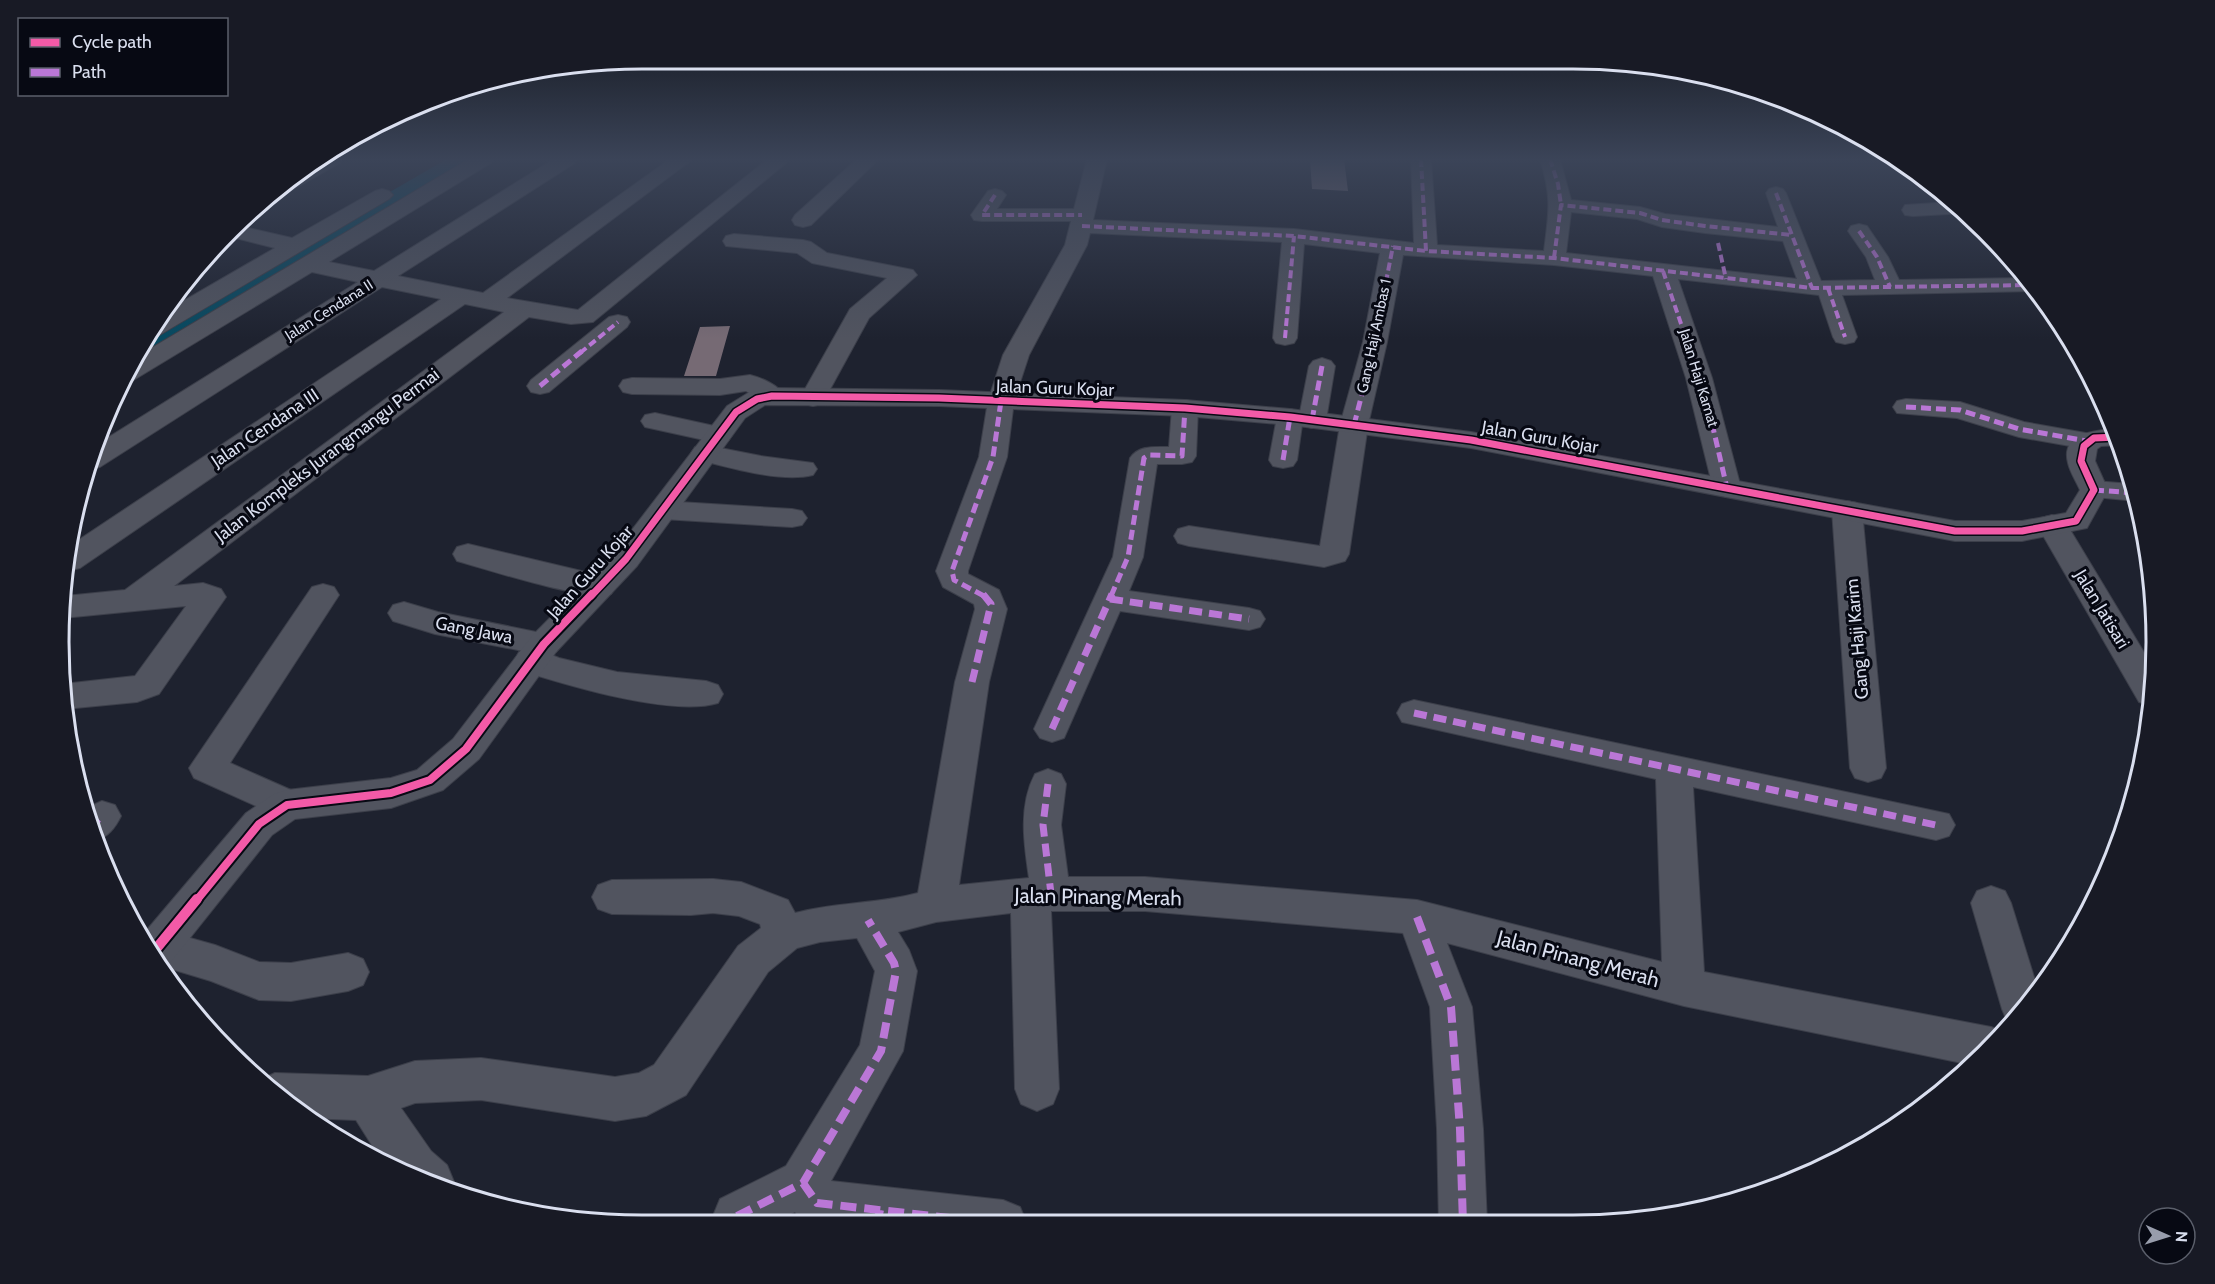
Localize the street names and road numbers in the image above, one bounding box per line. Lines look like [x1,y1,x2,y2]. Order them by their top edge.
street label: Jalan Cendana II [281,276,376,345]
street label: Gang Haji Ambas 1 [1353,277,1395,395]
street label: Jalan Haji Kamat [1675,326,1722,429]
street label: Jalan Kompleks Jurangmangu Permai [210,363,444,547]
street label: Jalan Guru Kojar [995,375,1115,401]
street label: Jalan Cendana III [206,384,323,473]
street label: Jalan Guru Kojar [1479,416,1600,458]
street label: Jalan Guru Kojar [542,520,638,624]
street label: Jalan Jatisari [2069,565,2134,653]
street label: Gang Haji Karim [1841,578,1873,700]
street label: Gang Jawa [433,612,515,648]
street label: Jalan Pinang Merah [1013,883,1182,910]
street label: Jalan Pinang Merah [1493,925,1662,992]

